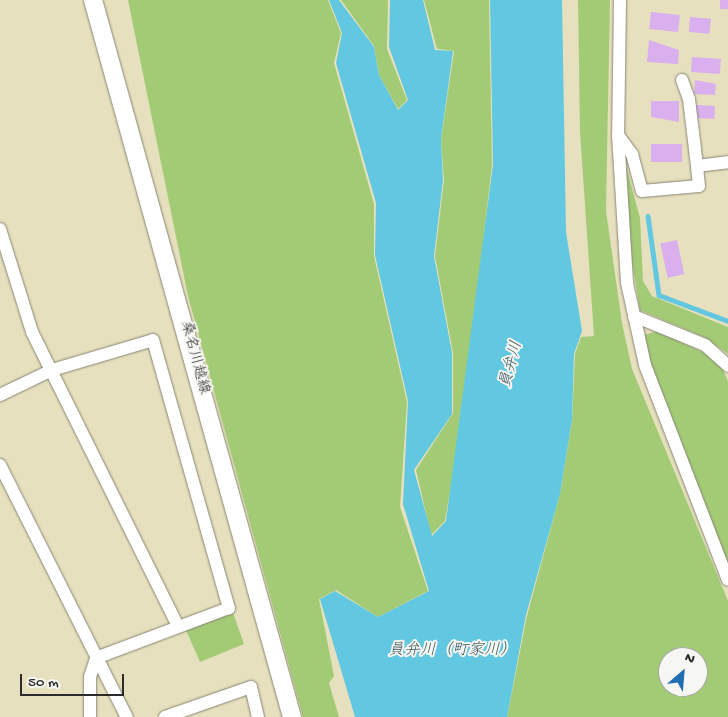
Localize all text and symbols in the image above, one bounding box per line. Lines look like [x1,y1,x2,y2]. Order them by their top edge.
street label: 桑名川越線 [176,319,212,397]
water label: 員弁川 [498,339,528,391]
water label: 員弁川（町家川） [388,642,516,662]
north arrow [658,647,708,697]
text: N [682,649,698,669]
scale bar [22,664,126,696]
text: 50 m [28,674,59,692]

